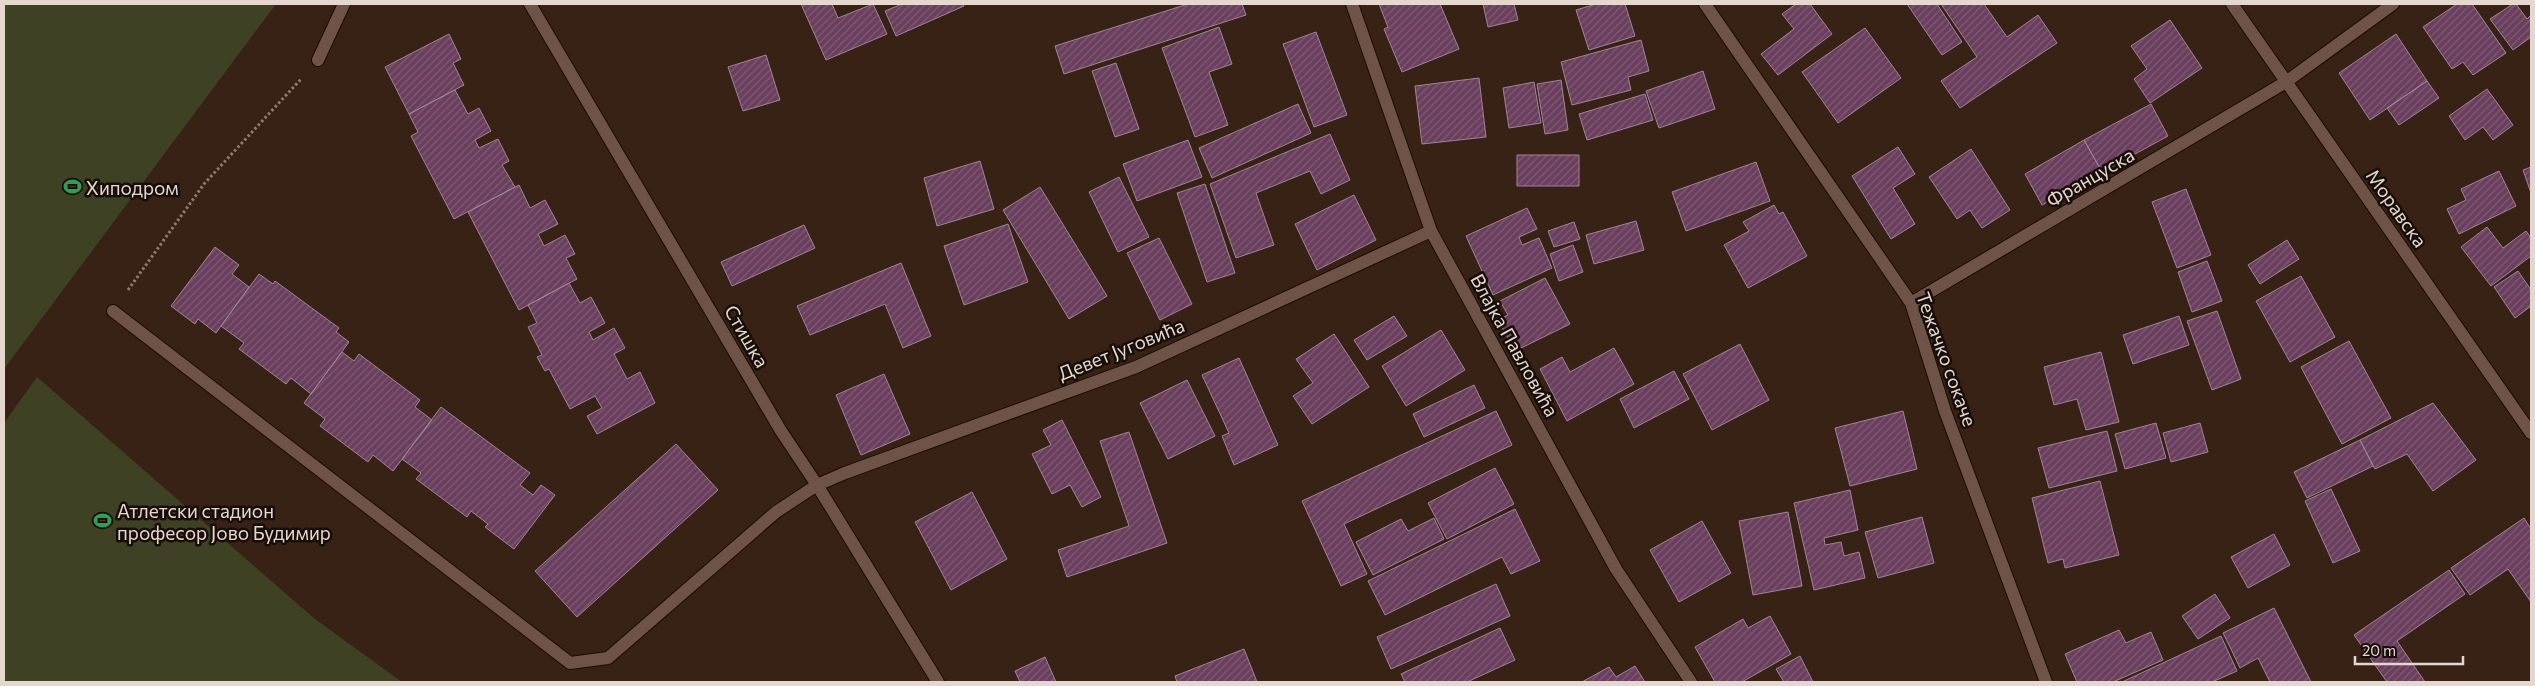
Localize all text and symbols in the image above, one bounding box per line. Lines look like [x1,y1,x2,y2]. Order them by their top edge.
street label: Француска [2042,143,2138,211]
street label: Моравска [2362,165,2432,251]
place label: Хиподром [86,176,179,199]
sports icon: Хиподром [62,177,82,197]
street label: Влајка Павловића [1466,270,1564,420]
street label: Тежачко сокаче [1912,289,1982,429]
street label: Стишка [720,301,774,371]
street label: Девет Југовића [1054,313,1188,385]
place label: Атлетски стадион професор Јово Будимир [117,499,331,544]
sports icon: Атлетски стадион професор Јово Будимир [93,511,113,531]
scale bar [2355,634,2462,666]
text: 20 m [2362,641,2396,659]

